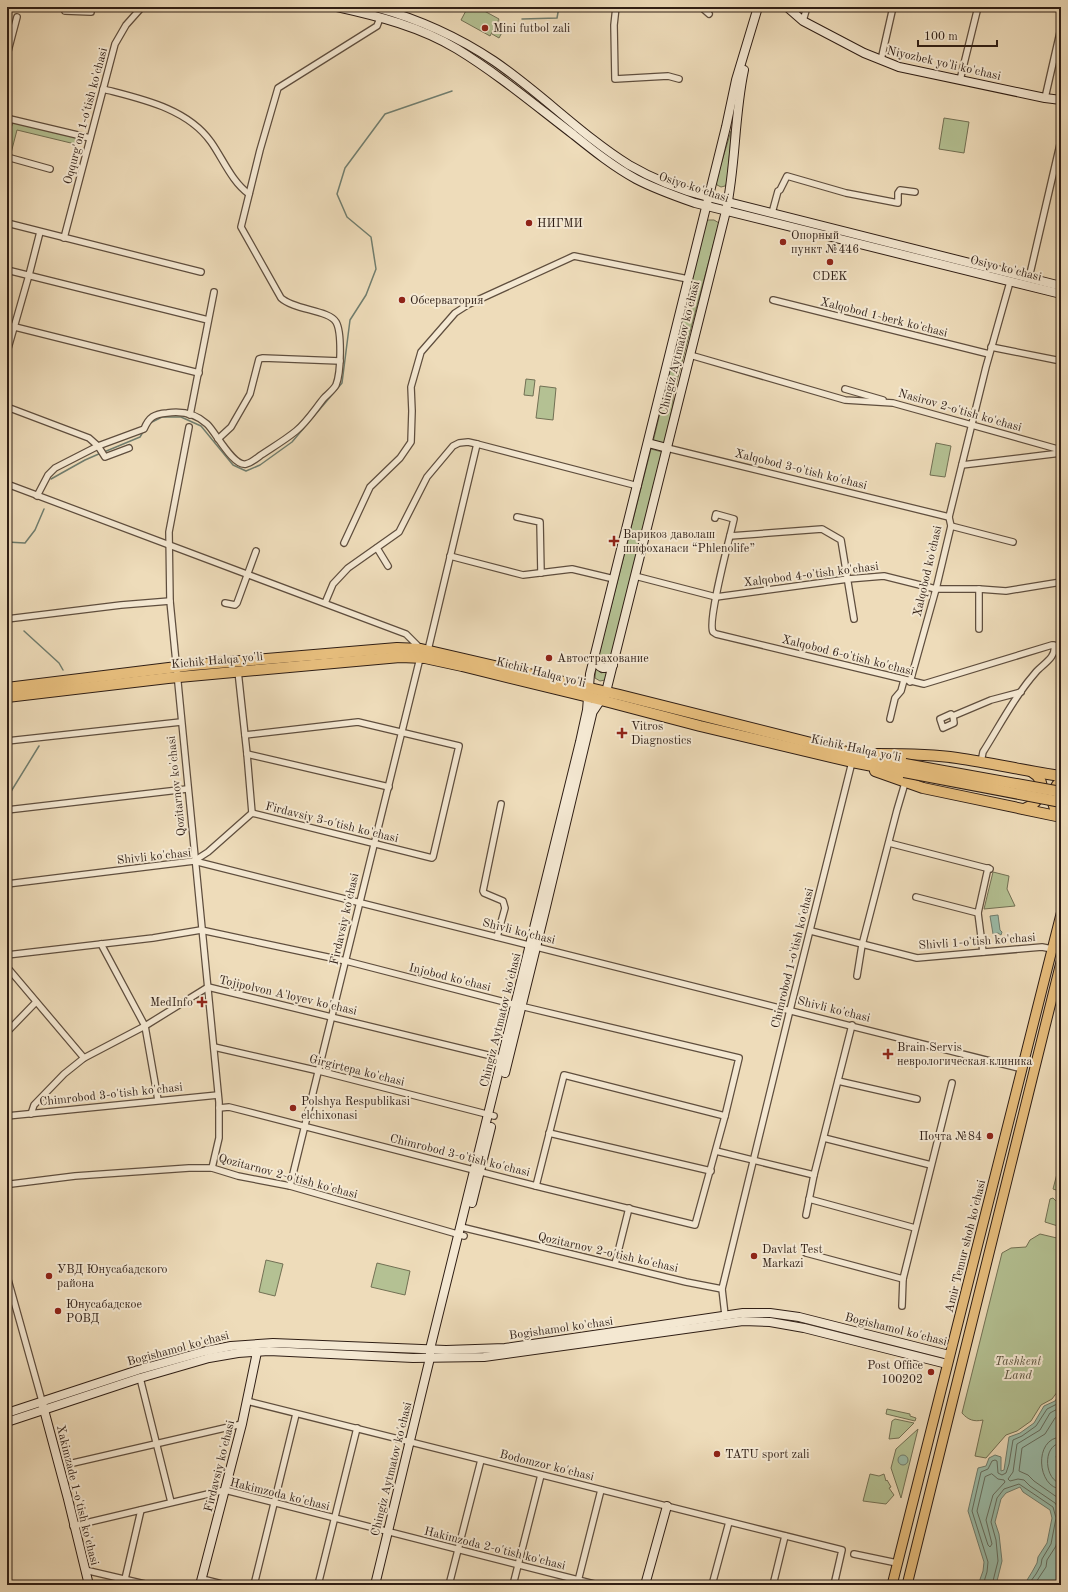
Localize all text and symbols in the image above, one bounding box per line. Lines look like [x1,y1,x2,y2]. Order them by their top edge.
scale bar [918,22,997,48]
marker: Mini futbol zali [480,23,490,33]
place label: Mini futbol zali [493,23,570,35]
text: 100 m [924,31,958,43]
street label: Niyozbek yo'li ko'chasi [886,45,1002,83]
street label: Oqqurg'on 1-o'tish ko'chasi [62,47,110,186]
street label: Osiyo ko'chasi [657,171,730,205]
marker: НИГМИ [524,218,534,228]
place label: НИГМИ [537,218,583,230]
place label: Опорный пункт №446 [791,230,859,256]
marker: Опорный пункт №446 [778,237,788,247]
street label: Osiyo ko'chasi [969,254,1043,284]
marker: CDEK [825,257,835,267]
place label: CDEK [813,271,847,283]
street label: Chingiz Aytmatov ko'chasi [657,280,702,417]
marker: Обсерватория [397,295,407,305]
place label: Обсерватория [410,295,484,307]
street label: Xalqobod 1-berk ko'chasi [819,296,949,340]
street label: Nasirov 2-o'tish ko'chasi [897,388,1023,434]
street label: Xalqobod 3-o'tish ko'chasi [733,448,868,492]
street label: Xalqobod ko'chasi [912,525,944,618]
place label: Варикоз даволаш шифоханаси “Phlenolife” [623,529,755,555]
marker: Варикоз даволаш шифоханаси “Phlenolife” [608,535,620,547]
street label: Xalqobod 4-o'tish ko'chasi [743,561,879,589]
street label: Xalqobod 6-o'tish ko'chasi [780,634,915,678]
street label: Kichik Halqa yo'li [171,651,263,671]
marker: Автострахование [544,653,554,663]
place label: Автострахование [557,653,649,665]
street label: Kichik Halqa yo'li [495,656,587,690]
place label: Vitros Diagnostics [631,721,692,747]
marker: Vitros Diagnostics [616,727,628,739]
street label: Kichik Halqa yo'li [810,734,902,764]
street label: Qozitarnov ko'chasi [166,735,188,837]
street label: Firdavsiy 3-o'tish ko'chasi [264,801,399,845]
street label: Shivli ko'chasi [116,847,192,867]
street label: Firdavsiy ko'chasi [329,872,361,966]
street label: Chimrobod 1-o'tish ko'chasi [770,887,816,1030]
street label: Shivli ko'chasi [481,917,556,947]
street label: Shivli 1-o'tish ko'chasi [918,932,1036,952]
street label: Chingiz Aytmatov ko'chasi [478,952,523,1089]
street label: Injobod ko'chasi [408,962,492,994]
street label: Tojipolvon A'loyev ko'chasi [218,974,358,1018]
street label: Shivli ko'chasi [796,995,871,1025]
marker: MedInfo [196,996,208,1008]
place label: MedInfo [150,997,193,1009]
place label: Brain Servis неврологическая клиника [897,1042,1033,1068]
marker: Brain Servis неврологическая клиника [882,1048,894,1060]
street label: Girgirtepa ko'chasi [308,1053,406,1089]
street label: Chimrobod 3-o'tish ko'chasi [39,1082,183,1108]
place label: Polshya Respublikasi elchixonasi [301,1096,410,1122]
marker: Polshya Respublikasi elchixonasi [288,1103,298,1113]
place label: Почта №84 [919,1131,982,1143]
marker: Почта №84 [985,1131,995,1141]
street label: Chimrobod 3-o'tish ko'chasi [388,1133,531,1179]
street label: Qozitarnov 2-o'tish ko'chasi [217,1153,359,1201]
street label: Amir Temur shoh ko'chasi [944,1179,988,1314]
street label: Qozitarnov 2-o'tish ko'chasi [536,1231,679,1275]
place label: Davlat Test Markazi [762,1244,823,1270]
marker: Davlat Test Markazi [749,1251,759,1261]
place label: УВД Юнусабадского района [57,1264,168,1290]
marker: УВД Юнусабадского района [44,1271,54,1281]
place label: Юнусабадское РОВД [66,1299,143,1325]
marker: Юнусабадское РОВД [53,1306,63,1316]
street label: Bogishamol ko'chasi [843,1311,948,1348]
street label: Bogishamol ko'chasi [508,1316,614,1342]
street label: Bogishamol ko'chasi [126,1330,230,1368]
park label: Tashkent Land [995,1356,1041,1382]
place label: Post Office 100202 [867,1360,923,1386]
marker: Post Office 100202 [926,1367,936,1377]
street label: Chingiz Aytmatov ko'chasi [369,1401,414,1538]
street label: Firdavsiy ko'chasi [203,1419,237,1513]
street label: Xakimzade 1-o'tish ko'chasi [54,1424,100,1567]
street label: Bodomzor ko'chasi [498,1448,595,1483]
marker: TATU sport zali [712,1449,722,1459]
place label: TATU sport zali [725,1449,810,1461]
street label: Hakimzoda ko'chasi [229,1477,331,1513]
street label: Hakimzoda 2-o'tish ko'chasi [423,1526,567,1572]

